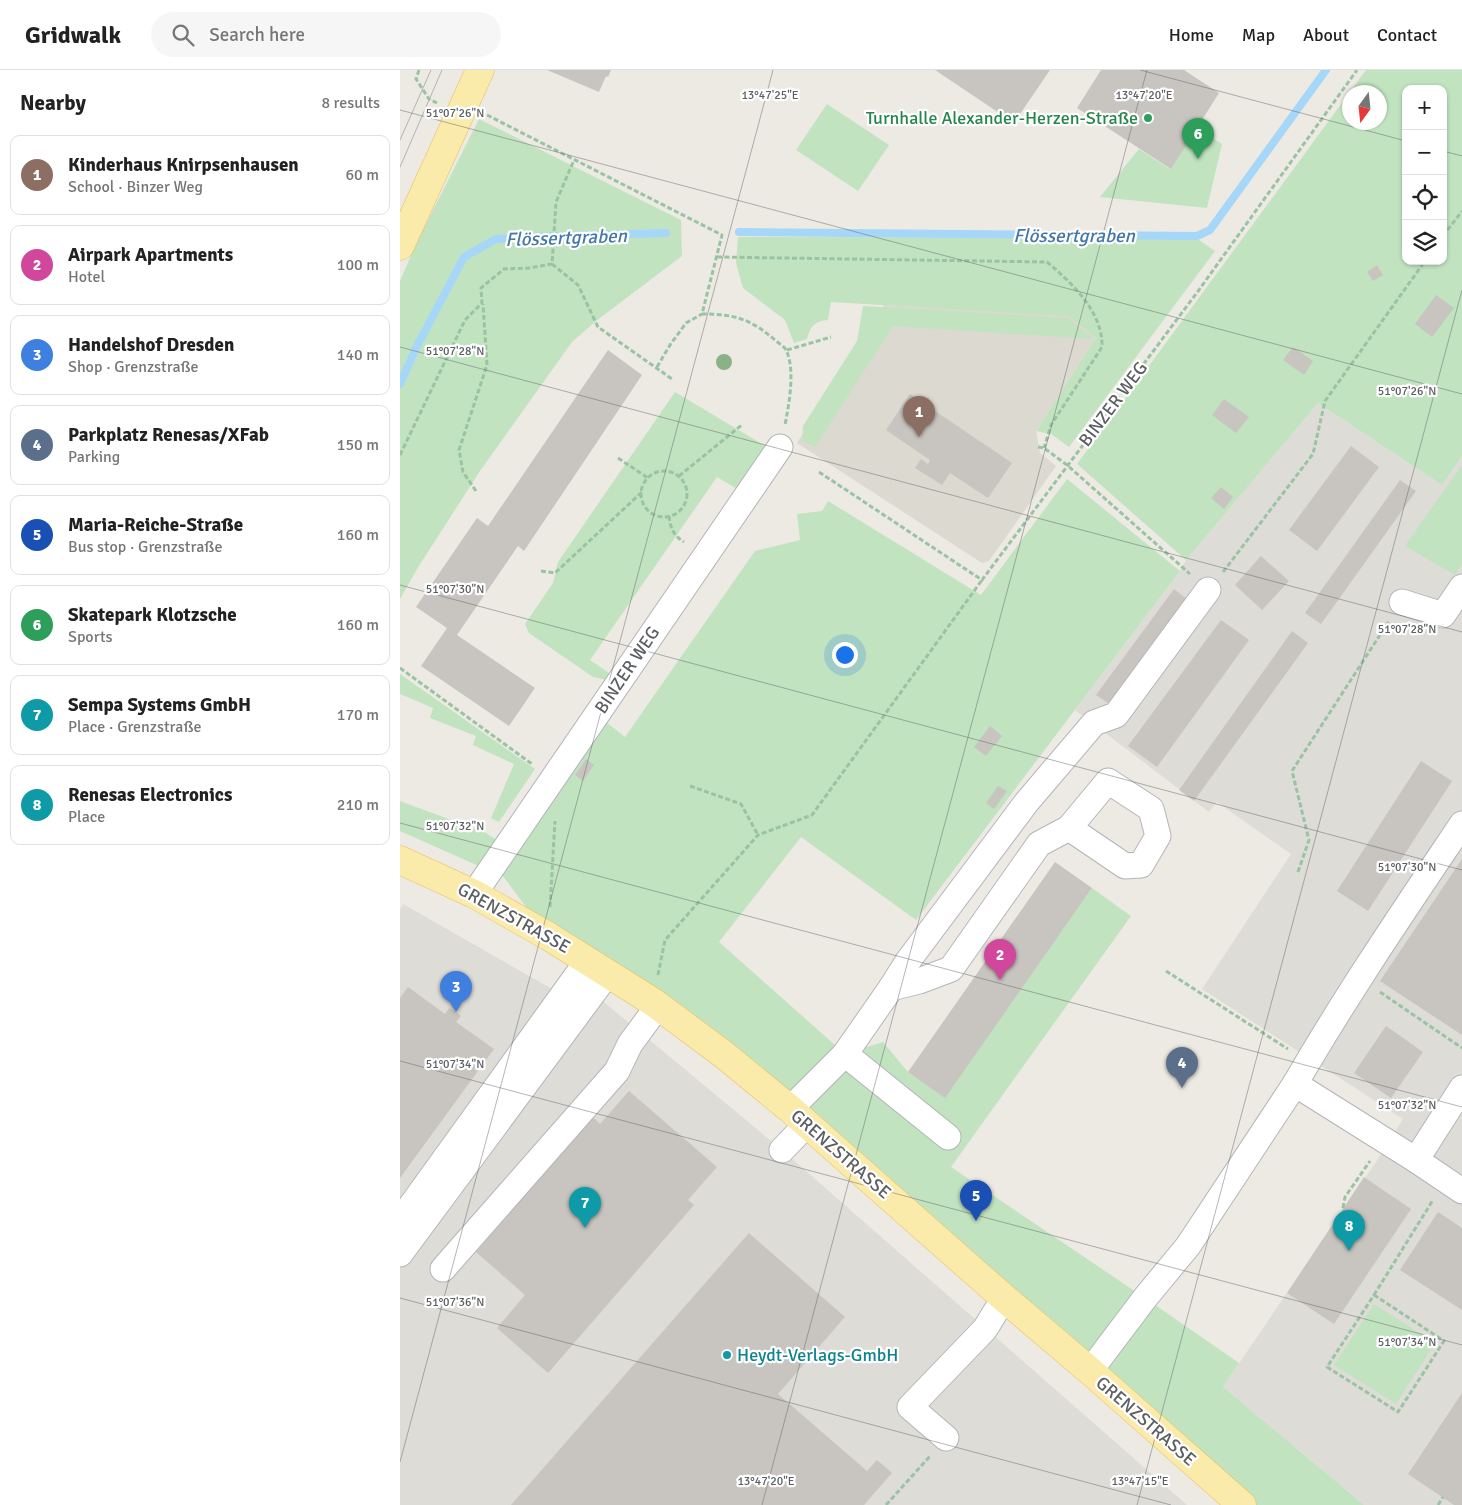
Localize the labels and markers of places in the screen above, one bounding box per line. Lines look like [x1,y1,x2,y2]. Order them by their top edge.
place label: Turnhalle Alexander-Herzen-Straße [866,107,1138,129]
marker: Turnhalle Alexander-Herzen-Straße [1142,112,1154,124]
pin: 6 [1182,118,1214,159]
pin: 1 [903,396,935,437]
pin: 2 [984,939,1016,980]
pin: 3 [440,971,472,1012]
pin: 4 [1166,1047,1198,1088]
pin: 5 [960,1180,992,1221]
pin: 7 [569,1187,601,1228]
pin: 8 [1333,1210,1365,1251]
place label: Heydt-Verlags-GmbH [737,1344,898,1366]
marker: Heydt-Verlags-GmbH [721,1349,733,1361]

